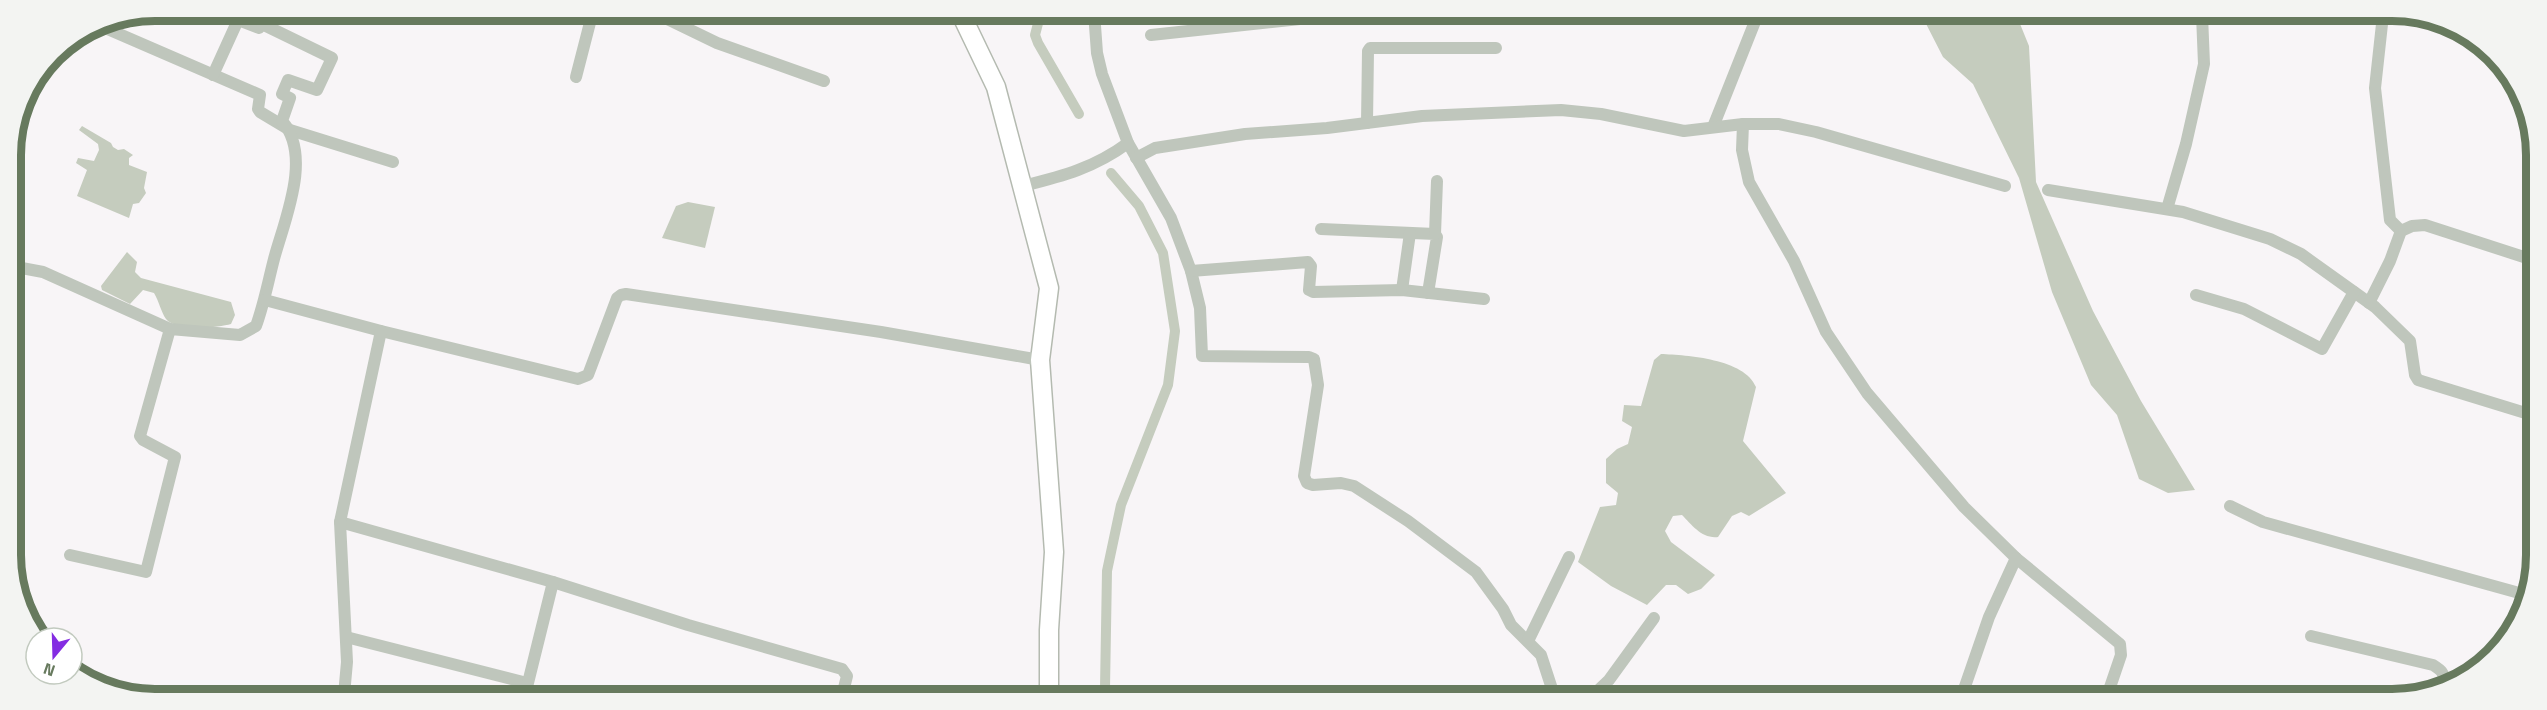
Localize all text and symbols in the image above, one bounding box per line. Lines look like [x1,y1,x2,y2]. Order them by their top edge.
north arrow [24,626,84,686]
text: N [40,657,58,683]

